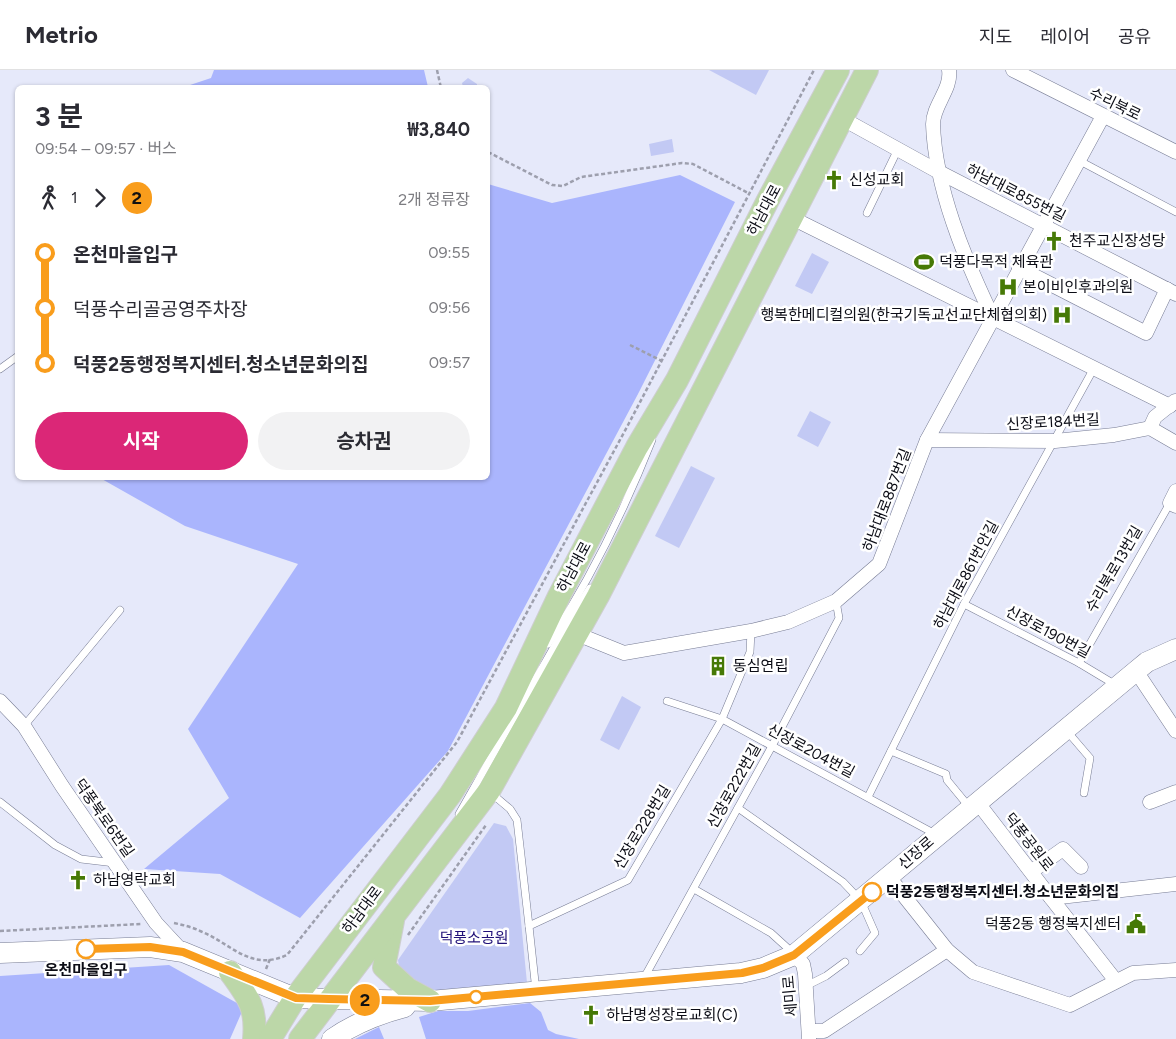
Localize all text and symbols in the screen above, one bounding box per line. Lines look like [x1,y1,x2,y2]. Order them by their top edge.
text: Metrio [25,20,98,49]
text: 지도 [979,26,1012,48]
text: 레이어 [1040,26,1090,48]
text: 공유 [1118,26,1151,48]
street label: 수리북로 [1086,84,1144,124]
text: 3 분 [35,99,83,133]
text: ₩3,840 [407,118,470,141]
text: 09:54 – 09:57 · 버스 [35,139,177,158]
street label: 하남대로855번길 [963,160,1069,226]
church icon: 신성교회 [823,169,845,191]
place label: 신성교회 [849,171,904,189]
street label: 하남대로 [743,181,785,239]
icon: walk [35,184,63,212]
icon: forward [86,184,114,212]
text: 2 [132,187,142,209]
text: 1 [71,188,78,207]
text: 2개 정류장 [398,190,470,209]
church icon: 천주교신장성당 [1043,230,1065,252]
place label: 천주교신장성당 [1069,232,1166,250]
text: 온천마을입구 [73,243,178,266]
text: 09:55 [428,243,470,262]
sports icon: 덕풍다목적 체육관 [913,251,935,273]
place label: 덕풍다목적 체육관 [939,253,1053,271]
hospital icon: 본이비인후과의원 [997,276,1019,298]
place label: 본이비인후과의원 [1023,278,1133,296]
text: 덕풍수리골공영주차장 [73,298,248,321]
text: 09:56 [428,298,470,317]
hospital icon: 행복한메디컬의원(한국기독교선교단체협의회) [1051,304,1073,326]
place label: 행복한메디컬의원(한국기독교선교단체협의회) [760,306,1047,324]
text: 덕풍2동행정복지센터.청소년문화의집 [73,353,368,376]
text: 09:57 [429,353,470,372]
street label: 신장로184번길 [1006,411,1100,433]
button: 시작 [35,412,248,470]
button: 승차권 [258,412,470,470]
street label: 하남대로887번길 [859,446,915,554]
street label: 하남대로861번안길 [930,518,1002,632]
street label: 수리북로13번길 [1082,522,1146,616]
street label: 하남대로 [553,538,595,596]
street label: 신장로190번길 [1003,602,1093,662]
building icon: 동심연립 [707,655,729,677]
place label: 동심연립 [733,657,788,675]
street label: 신장로204번길 [764,720,858,782]
street label: 신장로222번길 [703,740,765,832]
street label: 덕풍북로6번길 [70,775,138,861]
street label: 신장로228번길 [610,782,674,872]
street label: 덕풍공원로 [1001,809,1057,875]
street label: 신장로 [894,833,938,873]
church icon: 하남영락교회 [67,869,89,891]
place label: 하남영락교회 [93,871,176,889]
marker: 덕풍2동행정복지센터.청소년문화의집 [862,882,882,902]
street label: 하남대로 [338,883,386,937]
place label: 덕풍2동행정복지센터.청소년문화의집 [886,883,1119,901]
public building icon: 덕풍2동 행정복지센터 [1125,913,1147,935]
place label: 덕풍2동 행정복지센터 [985,915,1121,933]
park label: 덕풍소공원 [439,929,509,947]
marker: 온천마을입구 [76,939,96,959]
place label: 온천마을입구 [45,961,128,979]
street label: 세미로 [779,975,801,1017]
line badge: 2 [349,984,381,1016]
text: 2 [360,989,370,1011]
unlabelled marker [469,990,483,1004]
church icon: 하남명성장로교회(C) [580,1004,602,1026]
place label: 하남명성장로교회(C) [606,1006,738,1024]

